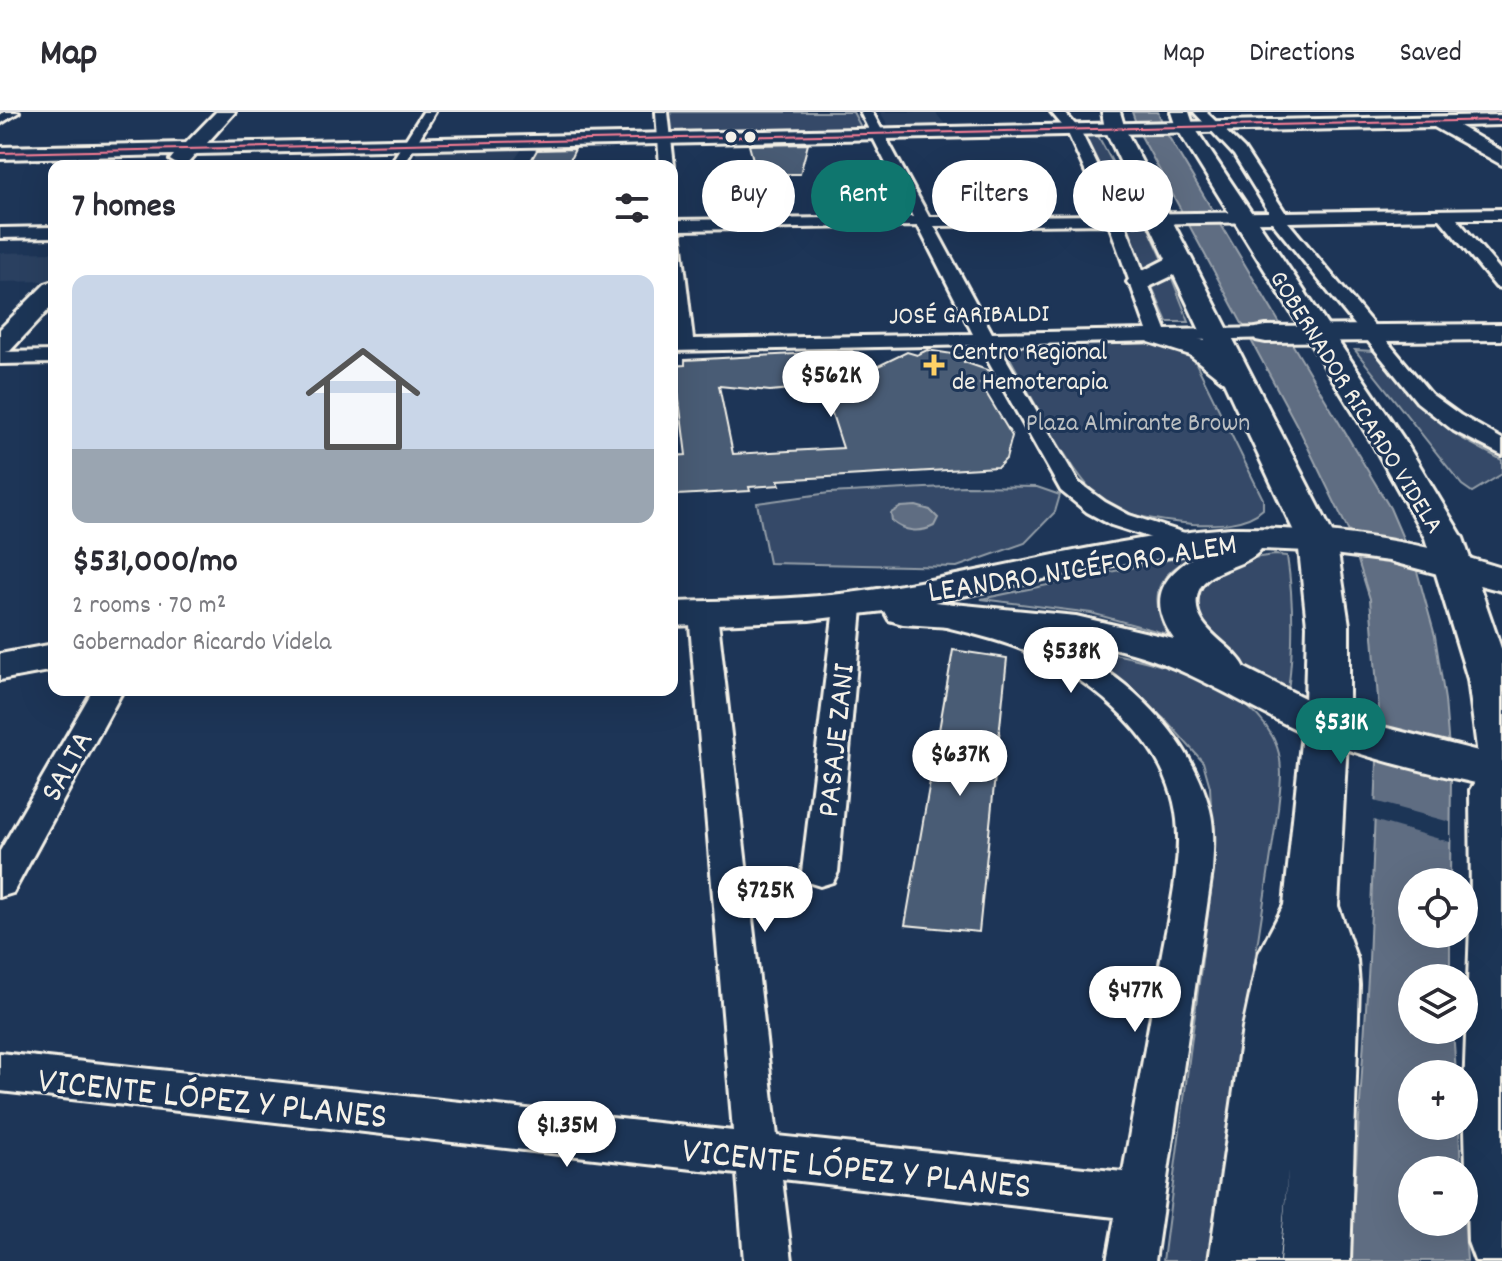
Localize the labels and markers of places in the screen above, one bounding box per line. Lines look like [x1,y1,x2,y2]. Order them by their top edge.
unlabelled marker [723,129,739,145]
unlabelled marker [742,129,758,145]
place label: Centro Regional de Hemoterapia [952,335,1108,402]
pin: $562K [775,351,887,419]
marker: Centro Regional de Hemoterapia [923,354,945,376]
pin: $538K [1015,627,1127,695]
pin: $531K [1285,698,1397,766]
pin: $637K [904,730,1016,798]
pin: $725K [709,866,821,934]
pin: $477K [1079,966,1191,1034]
pin: $1.35M [502,1101,632,1169]

